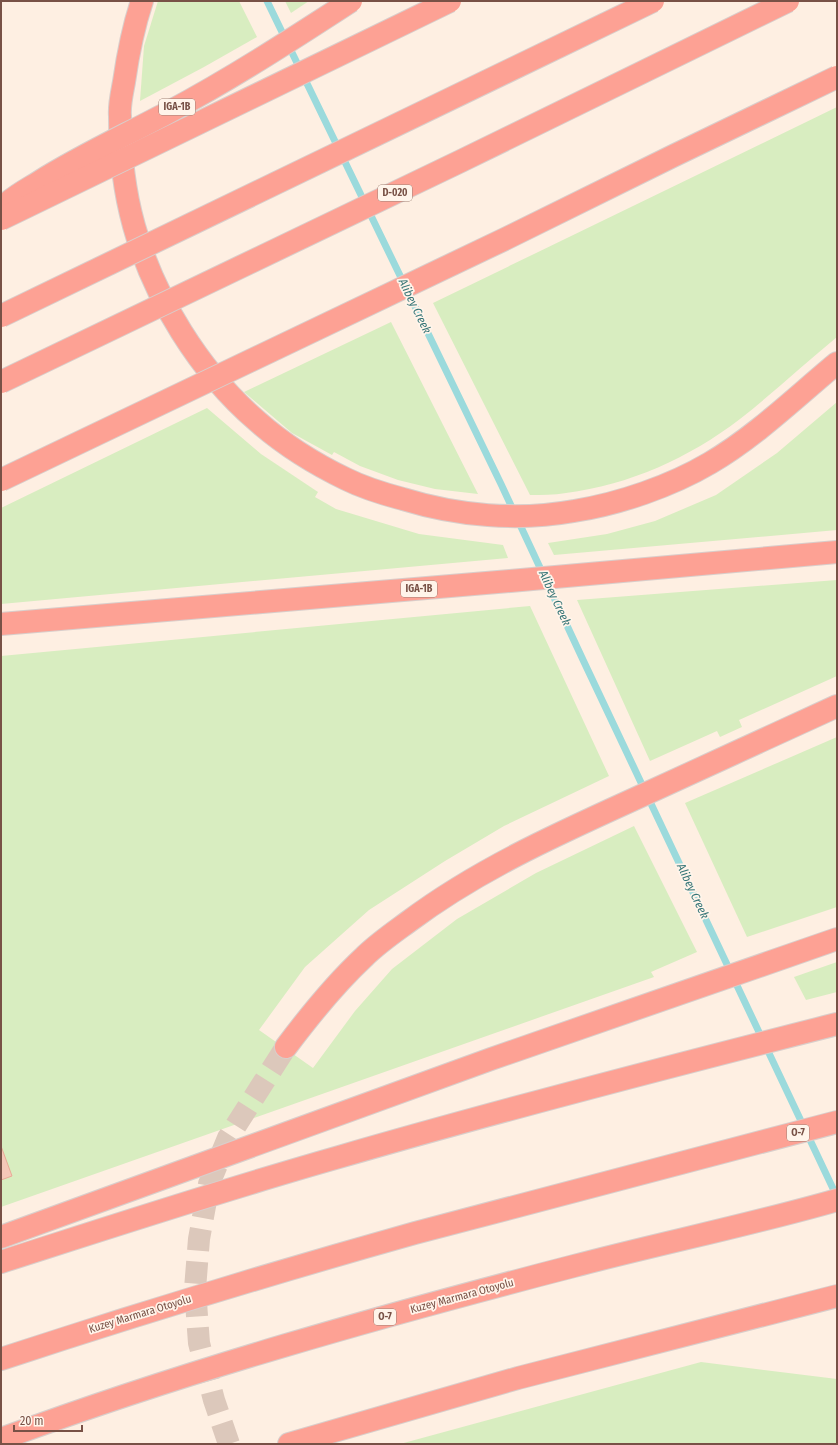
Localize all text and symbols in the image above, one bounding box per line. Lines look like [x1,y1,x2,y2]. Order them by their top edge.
road number: IGA-1B [159,99,195,115]
road number: D-020 [378,185,412,201]
water label: Alibey Creek [395,275,434,336]
water label: Alibey Creek [536,567,574,628]
road number: IGA-1B [401,581,437,597]
water label: Alibey Creek [674,860,712,921]
road number: O-7 [787,1125,809,1141]
street label: Kuzey Marmara Otoyolu [409,1276,515,1316]
street label: Kuzey Marmara Otoyolu [87,1292,193,1336]
road number: O-7 [374,1309,396,1325]
scale bar [14,1407,82,1433]
text: 20 m [20,1414,44,1428]

